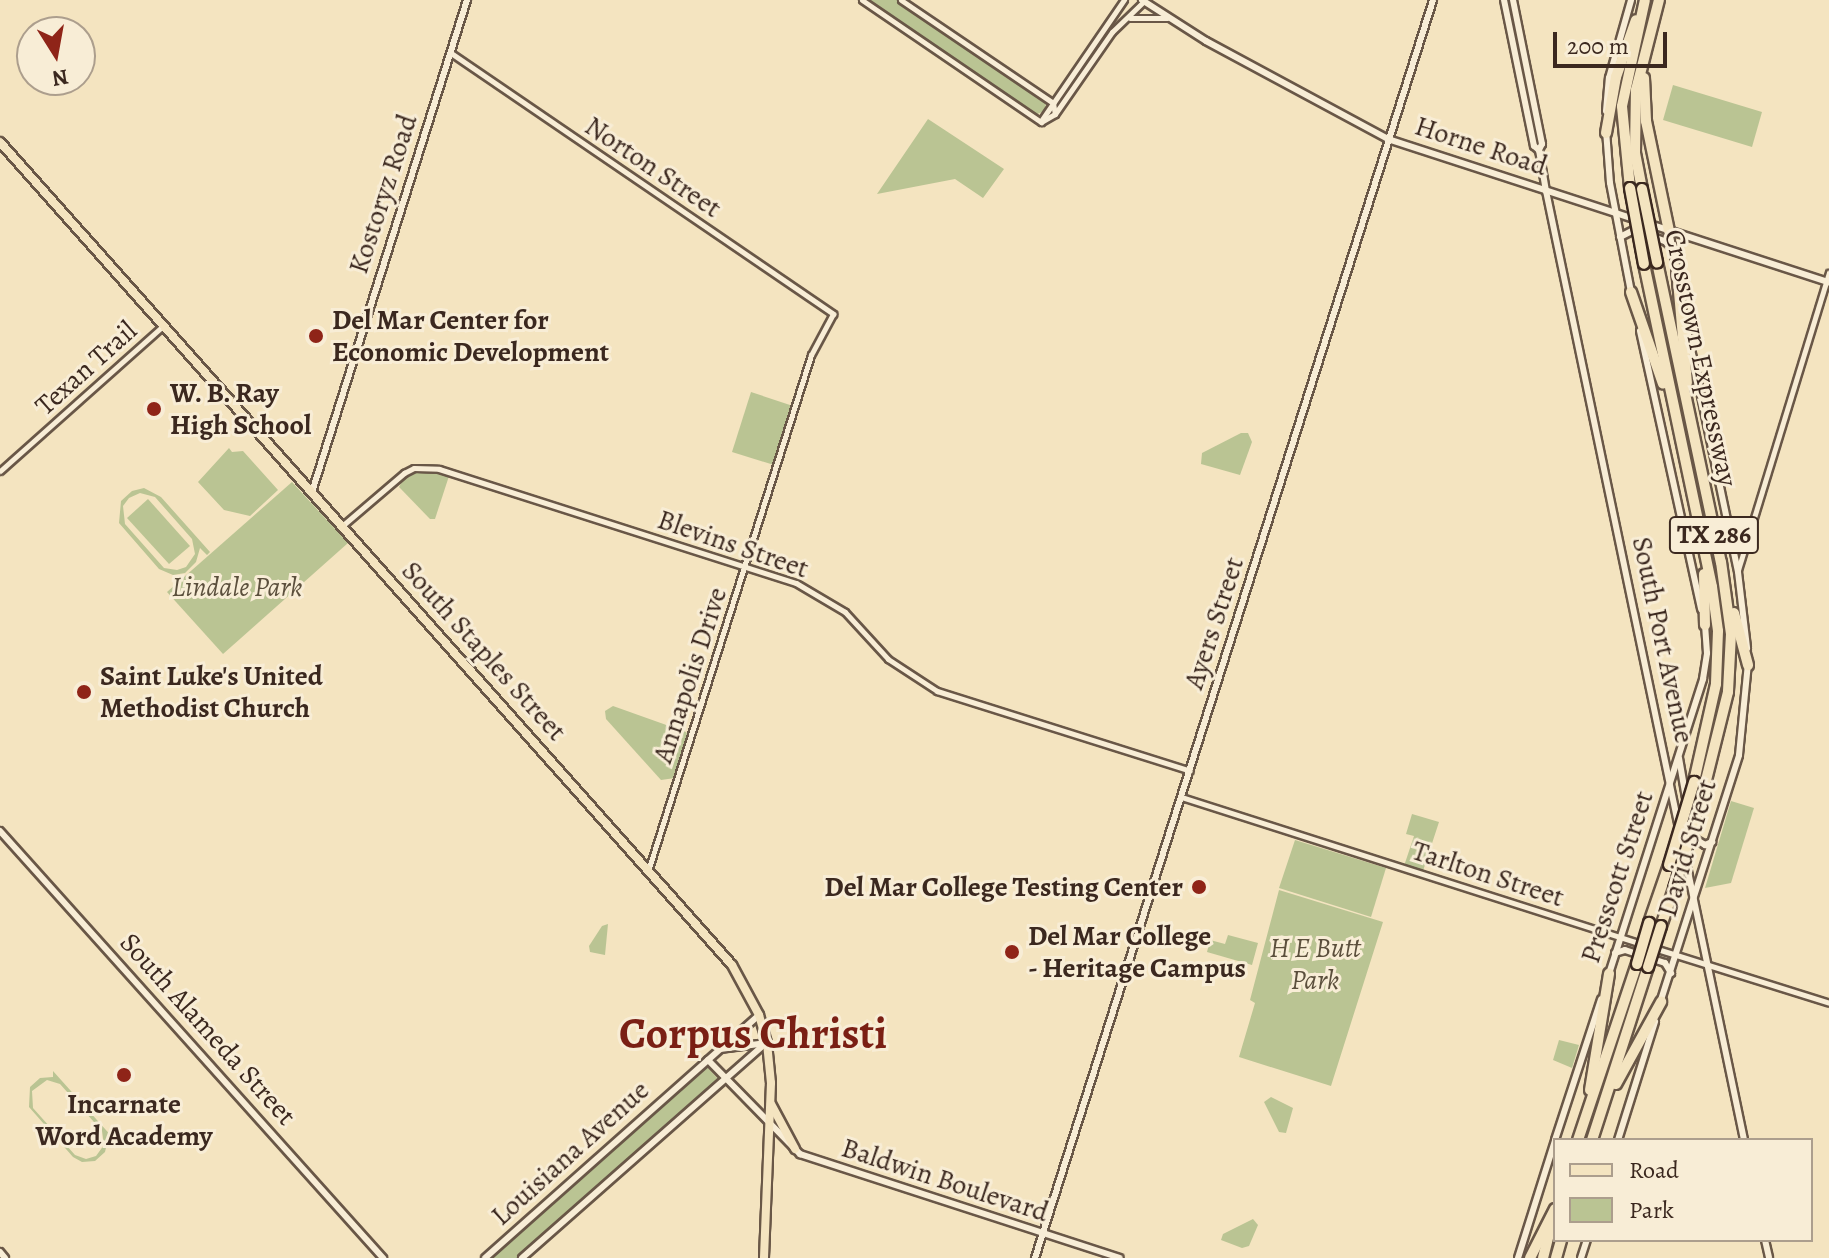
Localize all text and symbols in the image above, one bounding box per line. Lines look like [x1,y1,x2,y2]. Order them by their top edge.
north arrow [16,16,96,96]
scale bar [1557,16,1671,66]
text: 200 m [1567,30,1629,62]
text: N [49,61,71,94]
street label: Norton Street [578,109,728,225]
street label: Horne Road [1411,109,1551,183]
street label: Kostoryz Road [341,110,425,278]
street label: Crosstown Expressway [1657,227,1745,489]
place label: Del Mar Center for Economic Development [332,303,609,369]
street label: Texan Trail [28,314,144,422]
marker: Del Mar Center for Economic Development [307,327,325,345]
place label: W. B. Ray High School [170,376,311,442]
marker: W. B. Ray High School [145,400,163,418]
street label: Blevins Street [653,502,813,586]
road number: TX 286 [1668,513,1760,557]
street label: South Port Avenue [1625,534,1701,746]
street label: Ayers Street [1177,553,1251,693]
street label: South Staples Street [395,554,573,748]
park label: Lindale Park [171,570,303,604]
street label: Annapolis Drive [646,583,734,767]
place label: Saint Luke's United Methodist Church [100,659,323,725]
marker: Saint Luke's United Methodist Church [75,683,93,701]
street label: David Street [1650,775,1724,921]
street label: Presscott Street [1573,787,1661,967]
street label: Tarlton Street [1408,834,1568,914]
place label: Del Mar College Testing Center [824,870,1183,904]
marker: Del Mar College Testing Center [1190,878,1208,896]
place label: Del Mar College - Heritage Campus [1028,919,1247,985]
street label: South Alameda Street [113,926,303,1132]
park label: H E Butt Park [1269,931,1361,997]
marker: Del Mar College - Heritage Campus [1003,943,1021,961]
district label: Corpus Christi [619,1007,887,1059]
marker: Incarnate Word Academy [115,1066,133,1084]
street label: Louisiana Avenue [484,1073,656,1233]
place label: Incarnate Word Academy [36,1087,212,1153]
street label: Baldwin Boulevard [837,1131,1053,1229]
legend [1553,1138,1813,1242]
text: Road [1629,1154,1679,1186]
text: Park [1629,1194,1674,1226]

